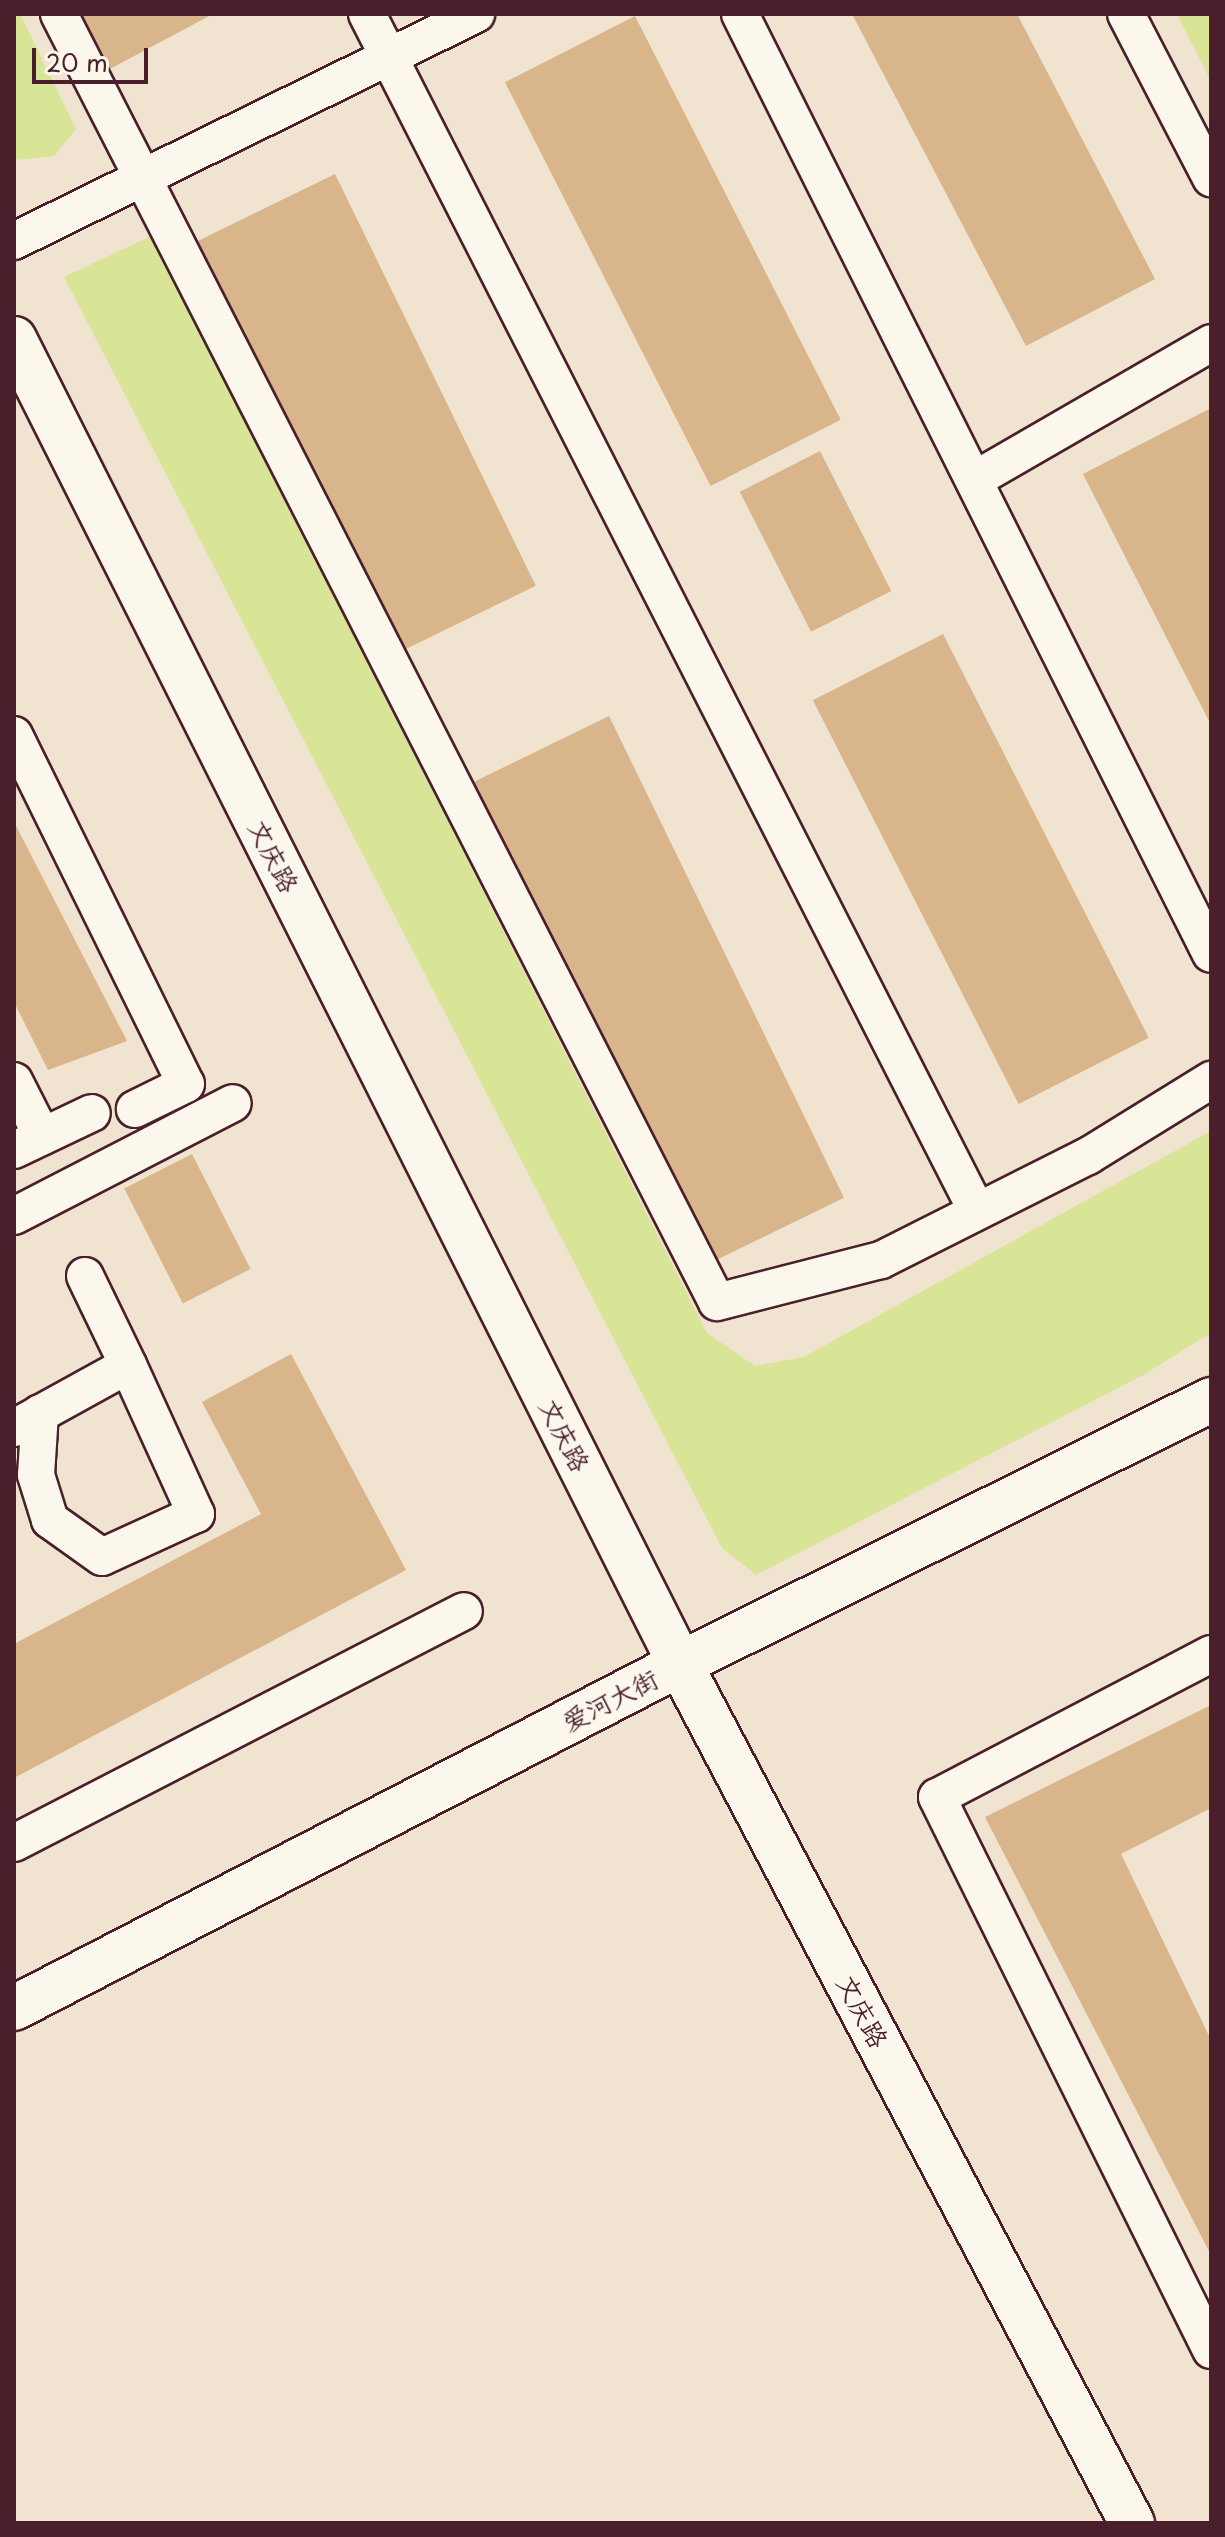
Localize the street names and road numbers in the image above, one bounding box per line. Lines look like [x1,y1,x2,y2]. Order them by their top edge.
street label: 文庆路 [242,814,306,898]
street label: 文庆路 [533,1393,597,1477]
street label: 爱河大街 [557,1662,663,1738]
street label: 文庆路 [831,1969,895,2053]

